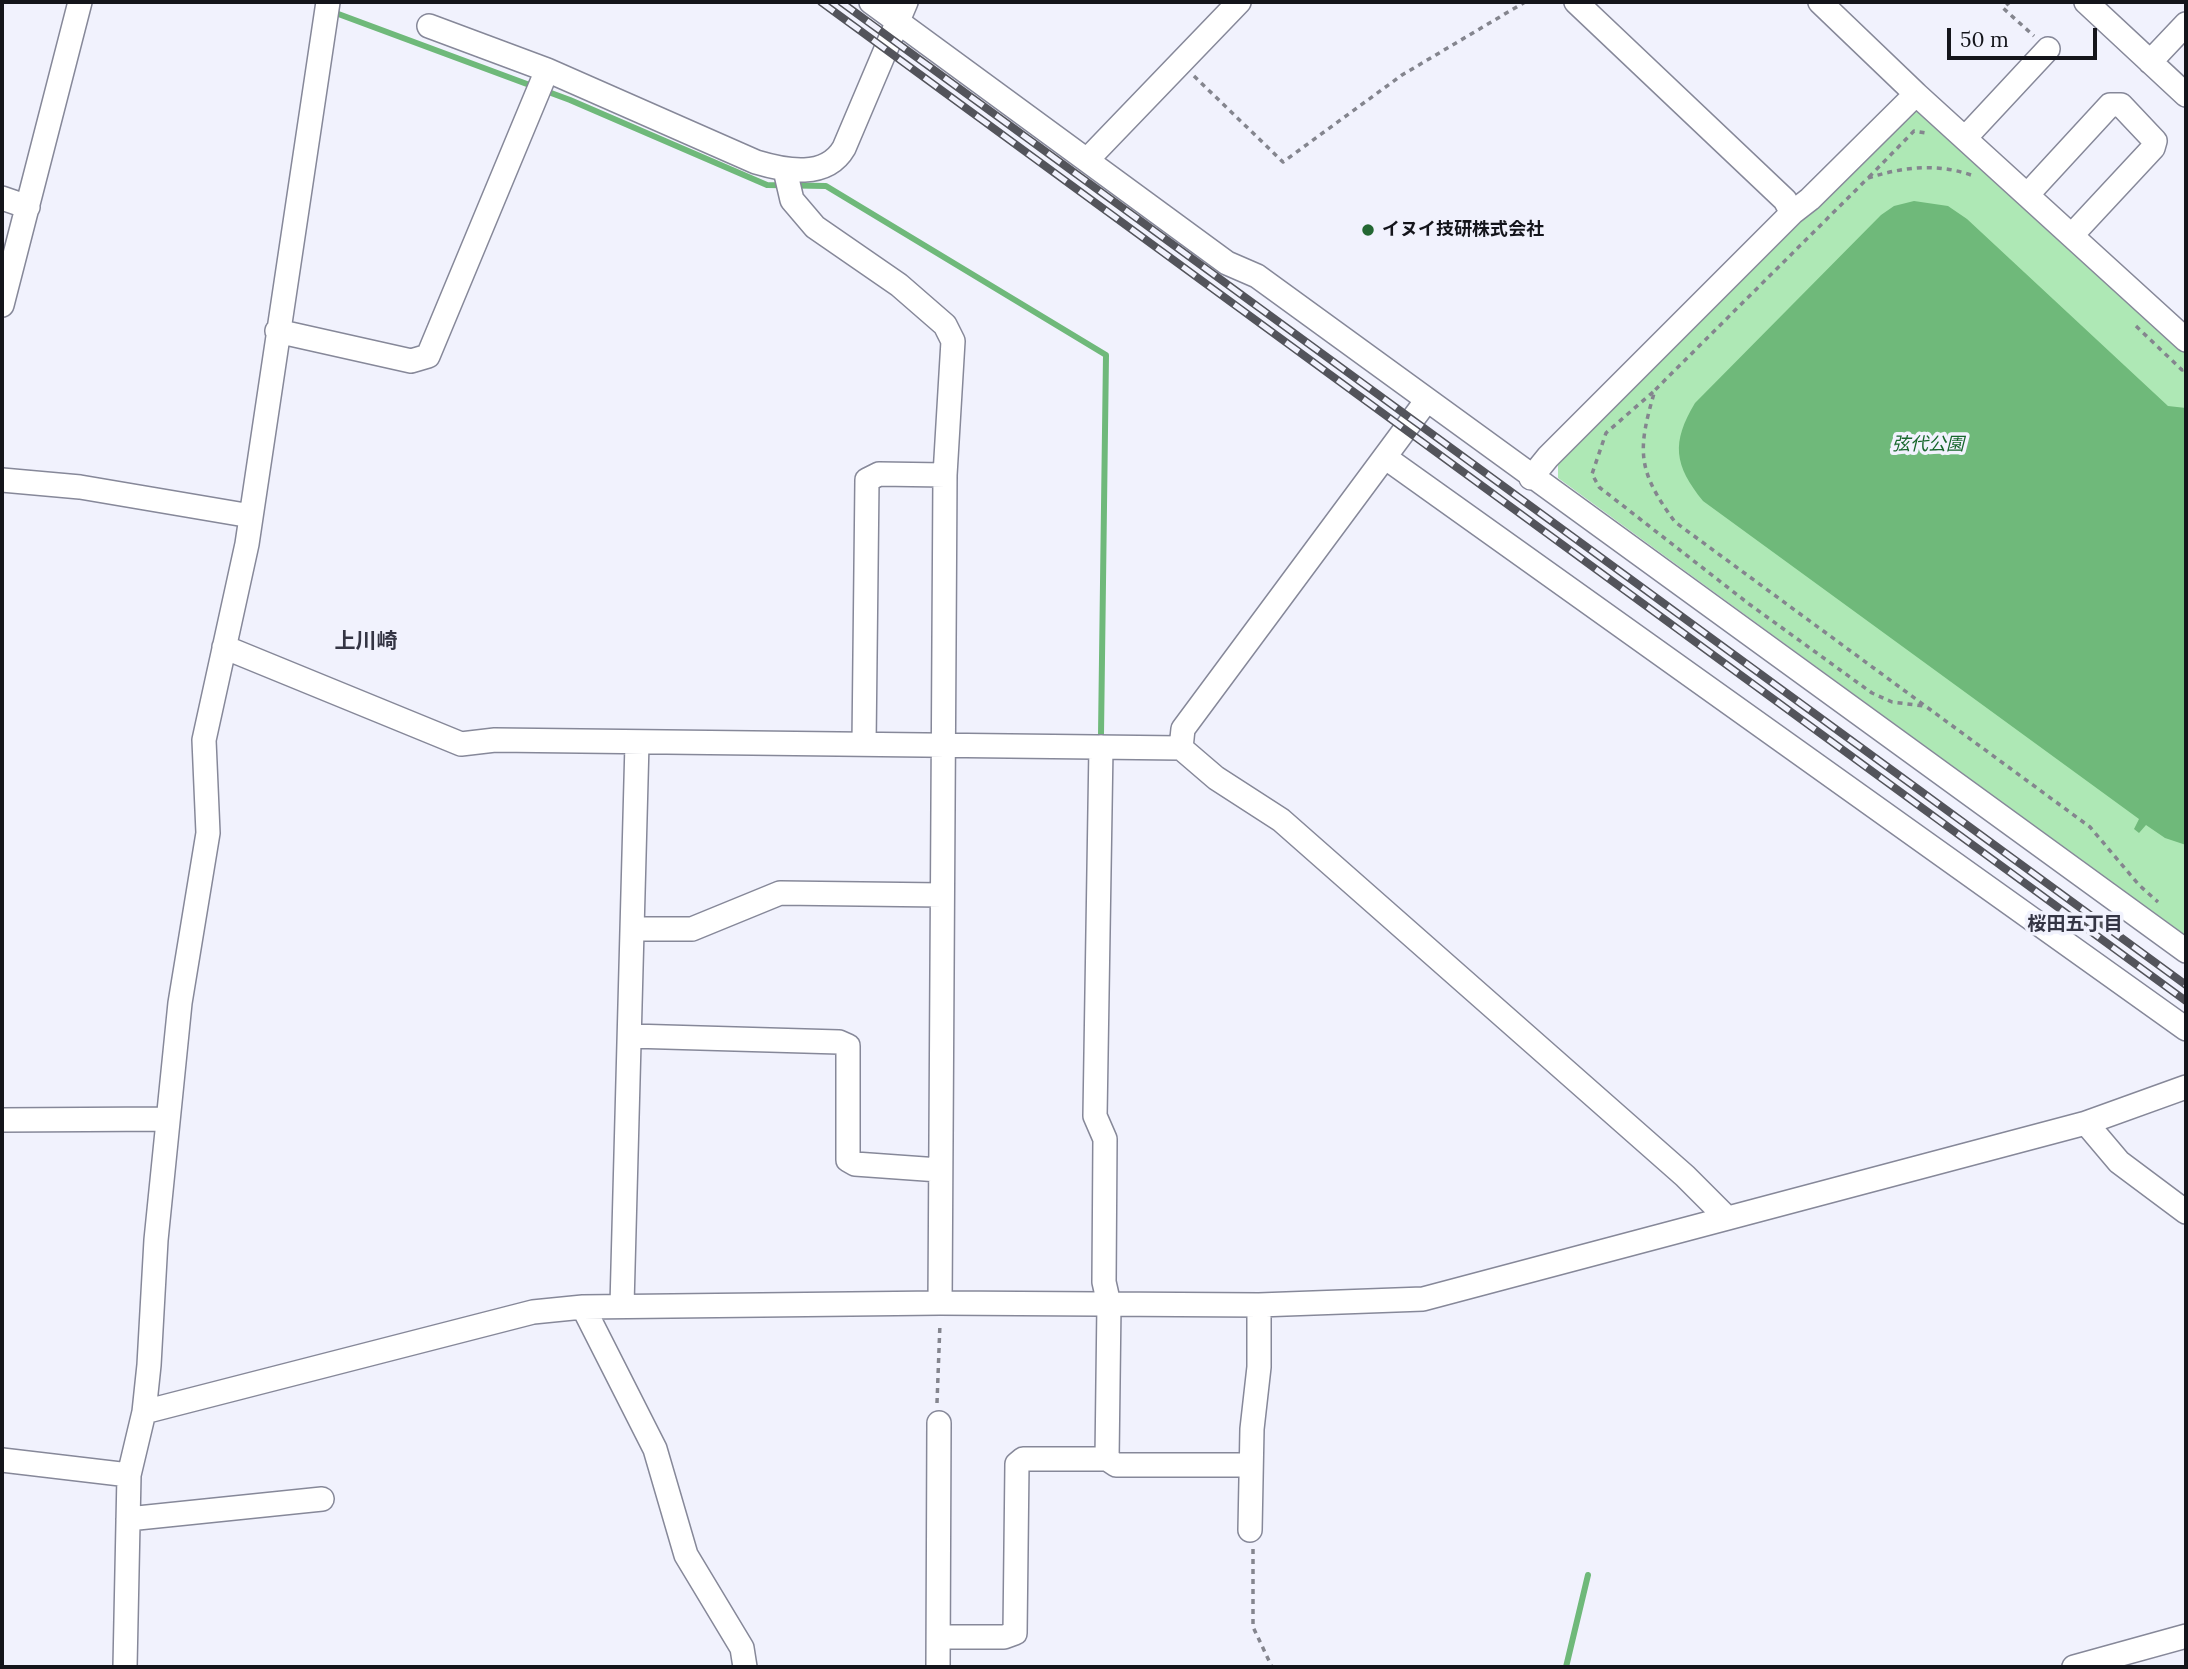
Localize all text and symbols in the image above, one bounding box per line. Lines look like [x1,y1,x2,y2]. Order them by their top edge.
scale bar [1950,14,2100,58]
text: 50 m [1960,26,2009,53]
place label: イヌイ技研株式会社 [1382,219,1544,241]
marker: イヌイ技研株式会社 [1360,222,1376,238]
park label: 弦代公園 [1892,434,1964,456]
district label: 上川崎 [335,629,397,655]
district label: 桜田五丁目 [2028,914,2122,936]

